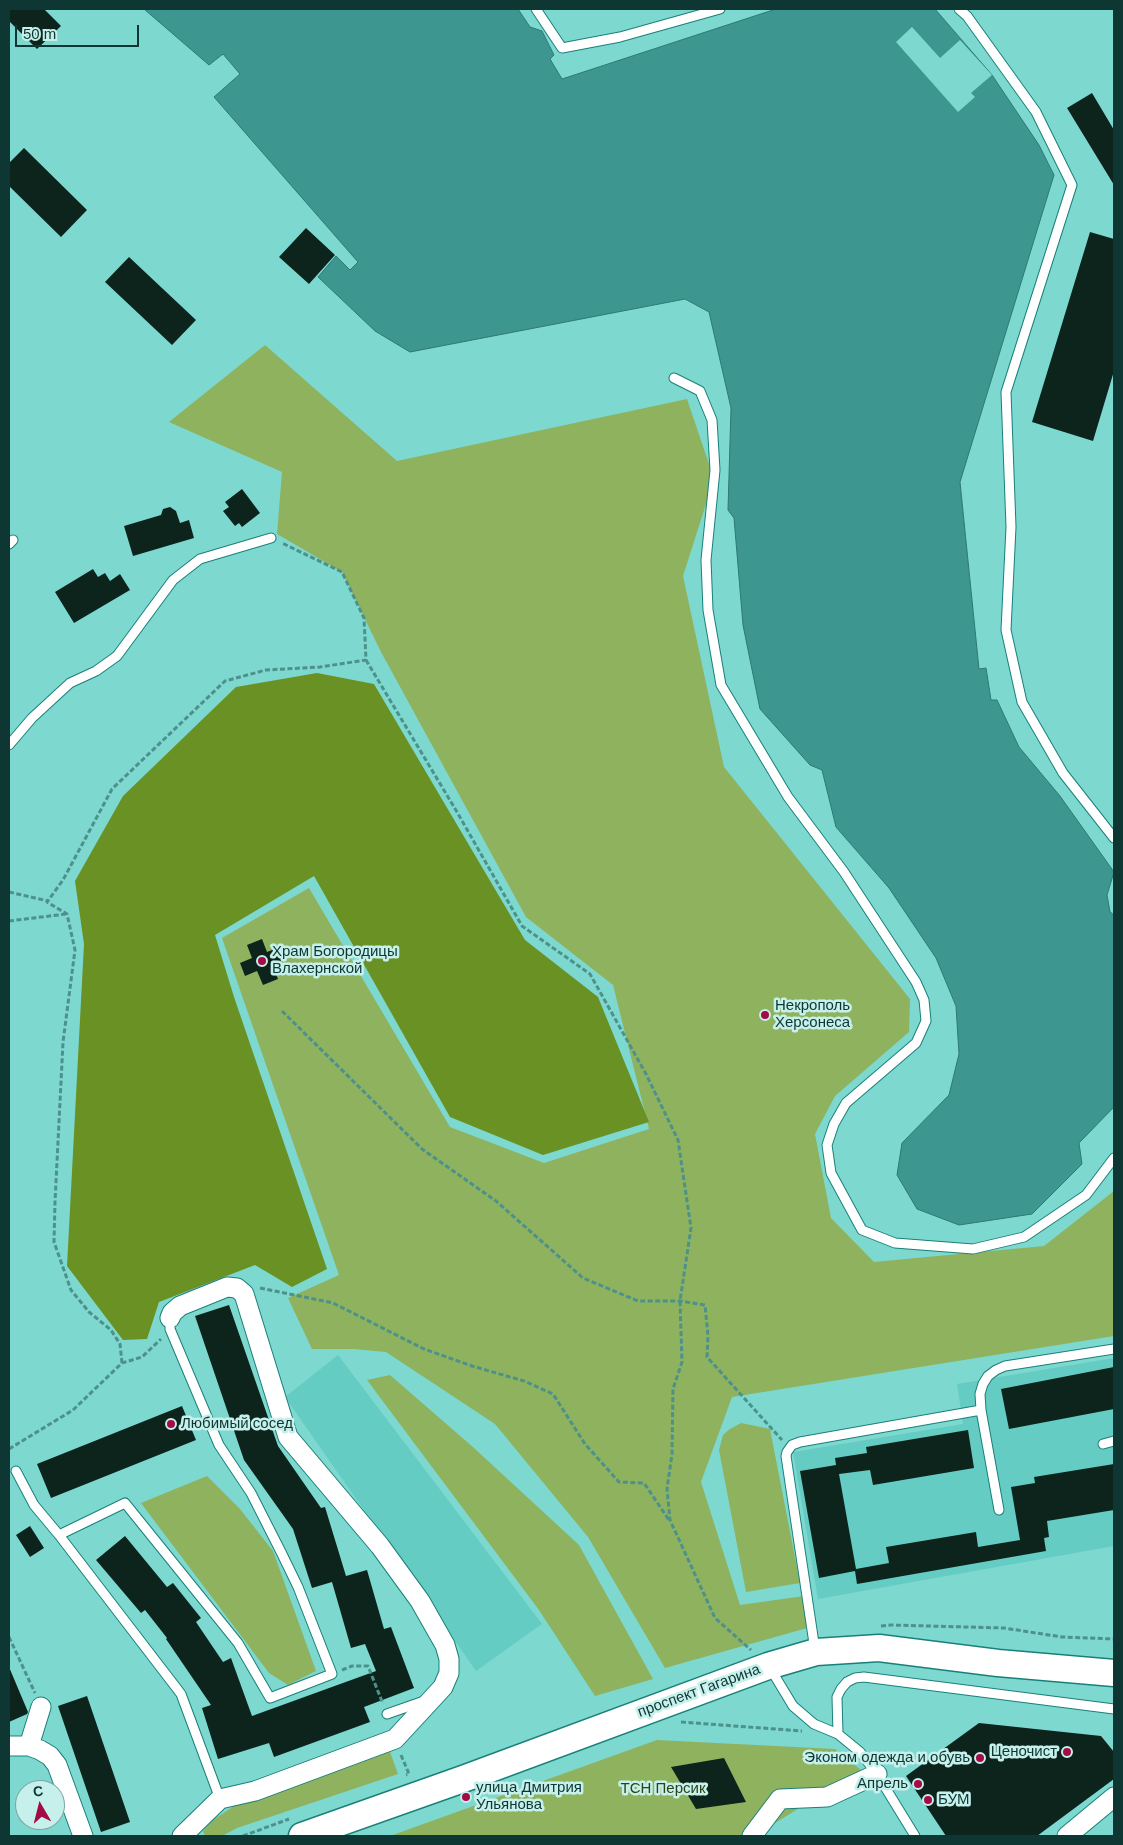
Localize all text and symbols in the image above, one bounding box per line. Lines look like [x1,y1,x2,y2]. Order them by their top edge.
scale bar [18,15,141,47]
text: 50 m [23,25,56,42]
place label: Храм Богородицы Влахернской [272,943,398,978]
marker: Храм Богородицы Влахернской [256,955,268,967]
place label: Некрополь Херсонеса [775,997,850,1032]
marker: Некрополь Херсонеса [759,1009,771,1021]
place label: Любимый сосед [181,1415,293,1433]
marker: Любимый сосед [165,1418,177,1430]
street label: проспект Гагарина [635,1660,763,1722]
place label: Ценочист [991,1743,1057,1761]
marker: Ценочист [1061,1746,1073,1758]
place label: Эконом одежда и обувь [804,1749,970,1767]
marker: Эконом одежда и обувь [974,1752,986,1764]
place label: Апрель [857,1775,908,1793]
marker: Апрель [912,1778,924,1790]
place label: улица Дмитрия Ульянова [476,1779,582,1814]
north arrow [15,1780,65,1830]
park label: ТСН Персик [621,1780,705,1798]
text: С [32,1783,44,1800]
marker: улица Дмитрия Ульянова [460,1791,472,1803]
place label: БУМ [938,1791,970,1809]
marker: БУМ [922,1794,934,1806]

